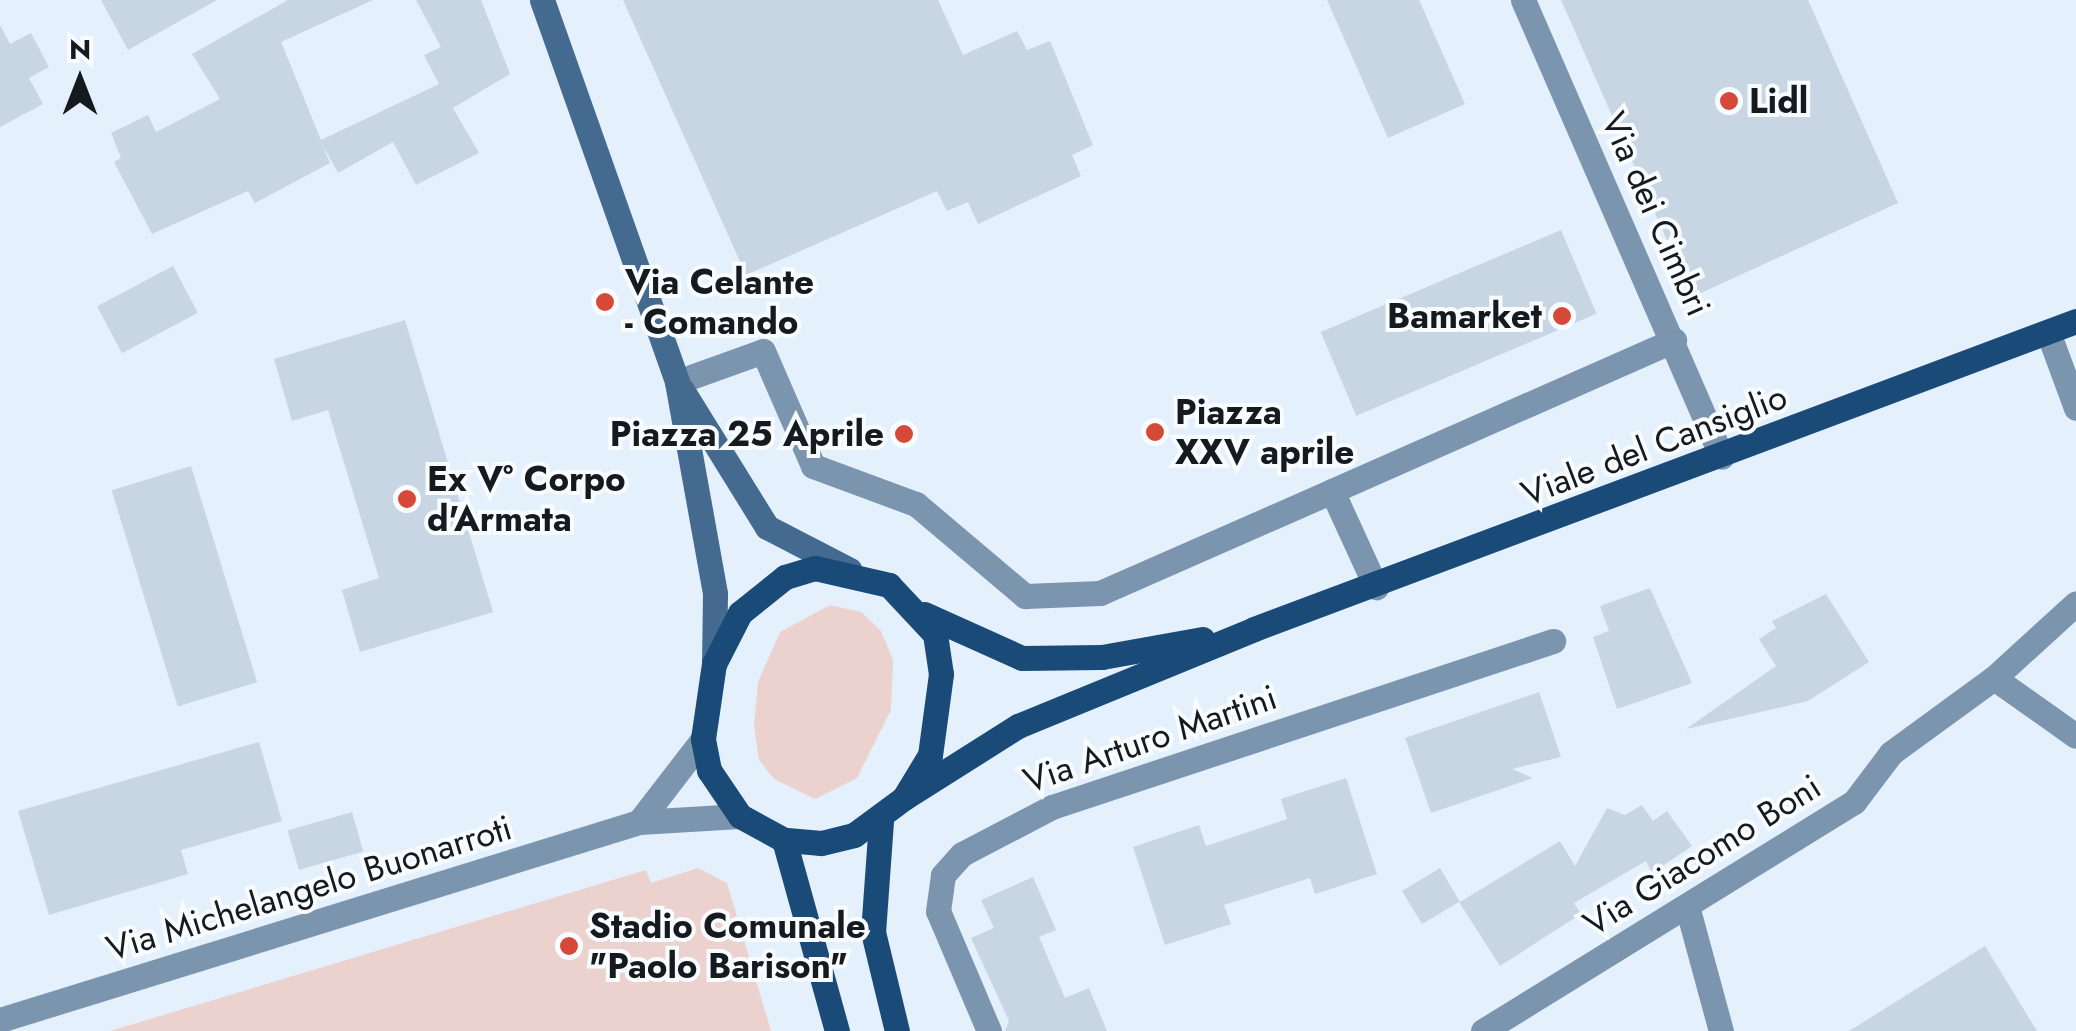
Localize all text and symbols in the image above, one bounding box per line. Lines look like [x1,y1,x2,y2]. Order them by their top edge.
text: N [69,29,91,70]
north arrow [30,30,130,130]
place label: Lidl [1749,80,1808,122]
marker: Lidl [1718,90,1740,112]
street label: Via dei Cimbri [1592,106,1720,322]
place label: Via Celante - Comando [625,261,814,343]
marker: Via Celante - Comando [594,291,616,313]
place label: Bamarket [1387,295,1542,337]
marker: Bamarket [1551,305,1573,327]
street label: Viale del Cansiglio [1515,375,1793,515]
place label: Piazza XXV aprile [1175,391,1354,473]
place label: Piazza 25 Aprile [610,413,884,455]
marker: Piazza XXV aprile [1144,421,1166,443]
marker: Piazza 25 Aprile [893,423,915,445]
place label: Ex V° Corpo d'Armata [427,458,626,540]
marker: Ex V° Corpo d'Armata [396,488,418,510]
street label: Via Arturo Martini [1018,676,1282,802]
street label: Via Giacomo Boni [1576,765,1828,945]
street label: Via Michelangelo Buonarroti [101,806,517,970]
place label: Stadio Comunale "Paolo Barison" [589,905,866,987]
marker: Stadio Comunale "Paolo Barison" [558,935,580,957]

